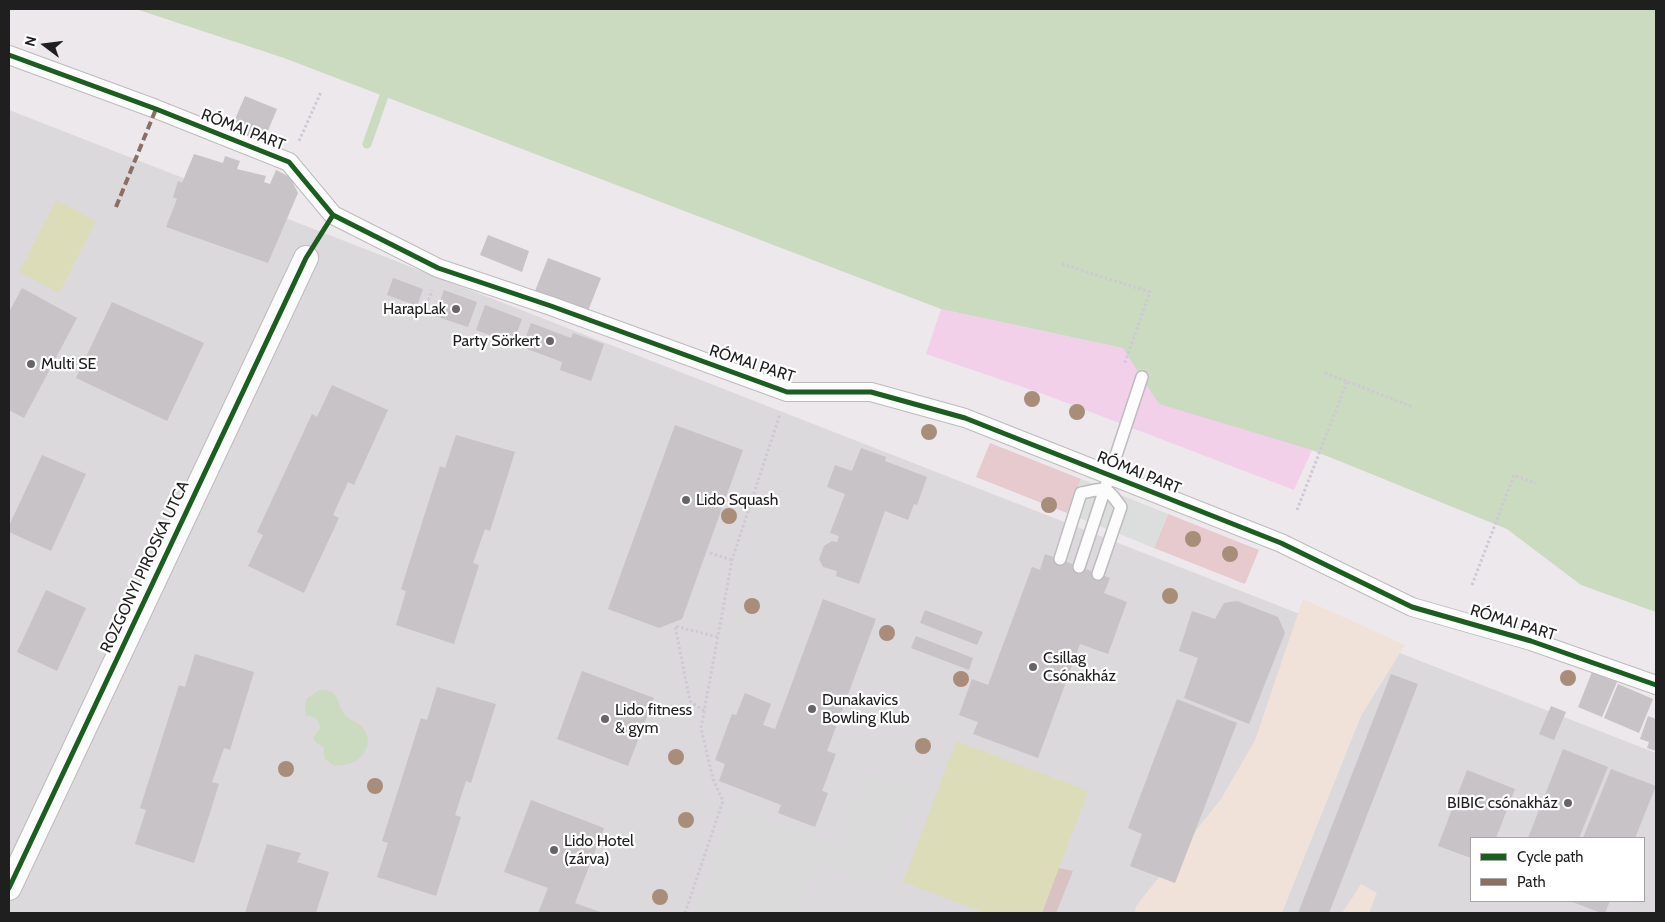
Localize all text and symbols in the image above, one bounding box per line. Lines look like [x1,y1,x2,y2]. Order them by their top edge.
north arrow [20,20,70,70]
text: N [21,34,40,48]
street label: RÓMAI PART [198,105,288,155]
place label: HarapLak [383,299,446,319]
marker: HarapLak [450,303,462,315]
place label: Party Sörkert [453,331,540,351]
marker: Party Sörkert [544,335,556,347]
street label: RÓMAI PART [707,341,797,387]
place label: Multi SE [41,354,96,374]
marker: Multi SE [25,358,37,370]
street label: RÓMAI PART [1094,447,1184,499]
street label: ROZGONYI PIROSKA UTCA [97,478,193,656]
place label: Lido Squash [696,490,778,510]
marker: Lido Squash [680,494,692,506]
street label: RÓMAI PART [1468,601,1558,645]
place label: Csillag Csónakház [1043,648,1116,686]
marker: Csillag Csónakház [1027,661,1039,673]
place label: Dunakavics Bowling Klub [822,690,910,728]
place label: Lido fitness & gym [615,700,692,738]
marker: Dunakavics Bowling Klub [806,703,818,715]
marker: Lido fitness & gym [599,713,611,725]
place label: BIBIC csónakház [1447,793,1558,813]
marker: BIBIC csónakház [1562,797,1574,809]
place label: Lido Hotel (zárva) [564,831,634,869]
legend [1470,837,1645,902]
marker: Lido Hotel (zárva) [548,844,560,856]
text: Cycle path [1517,848,1583,866]
text: Path [1517,873,1546,891]

